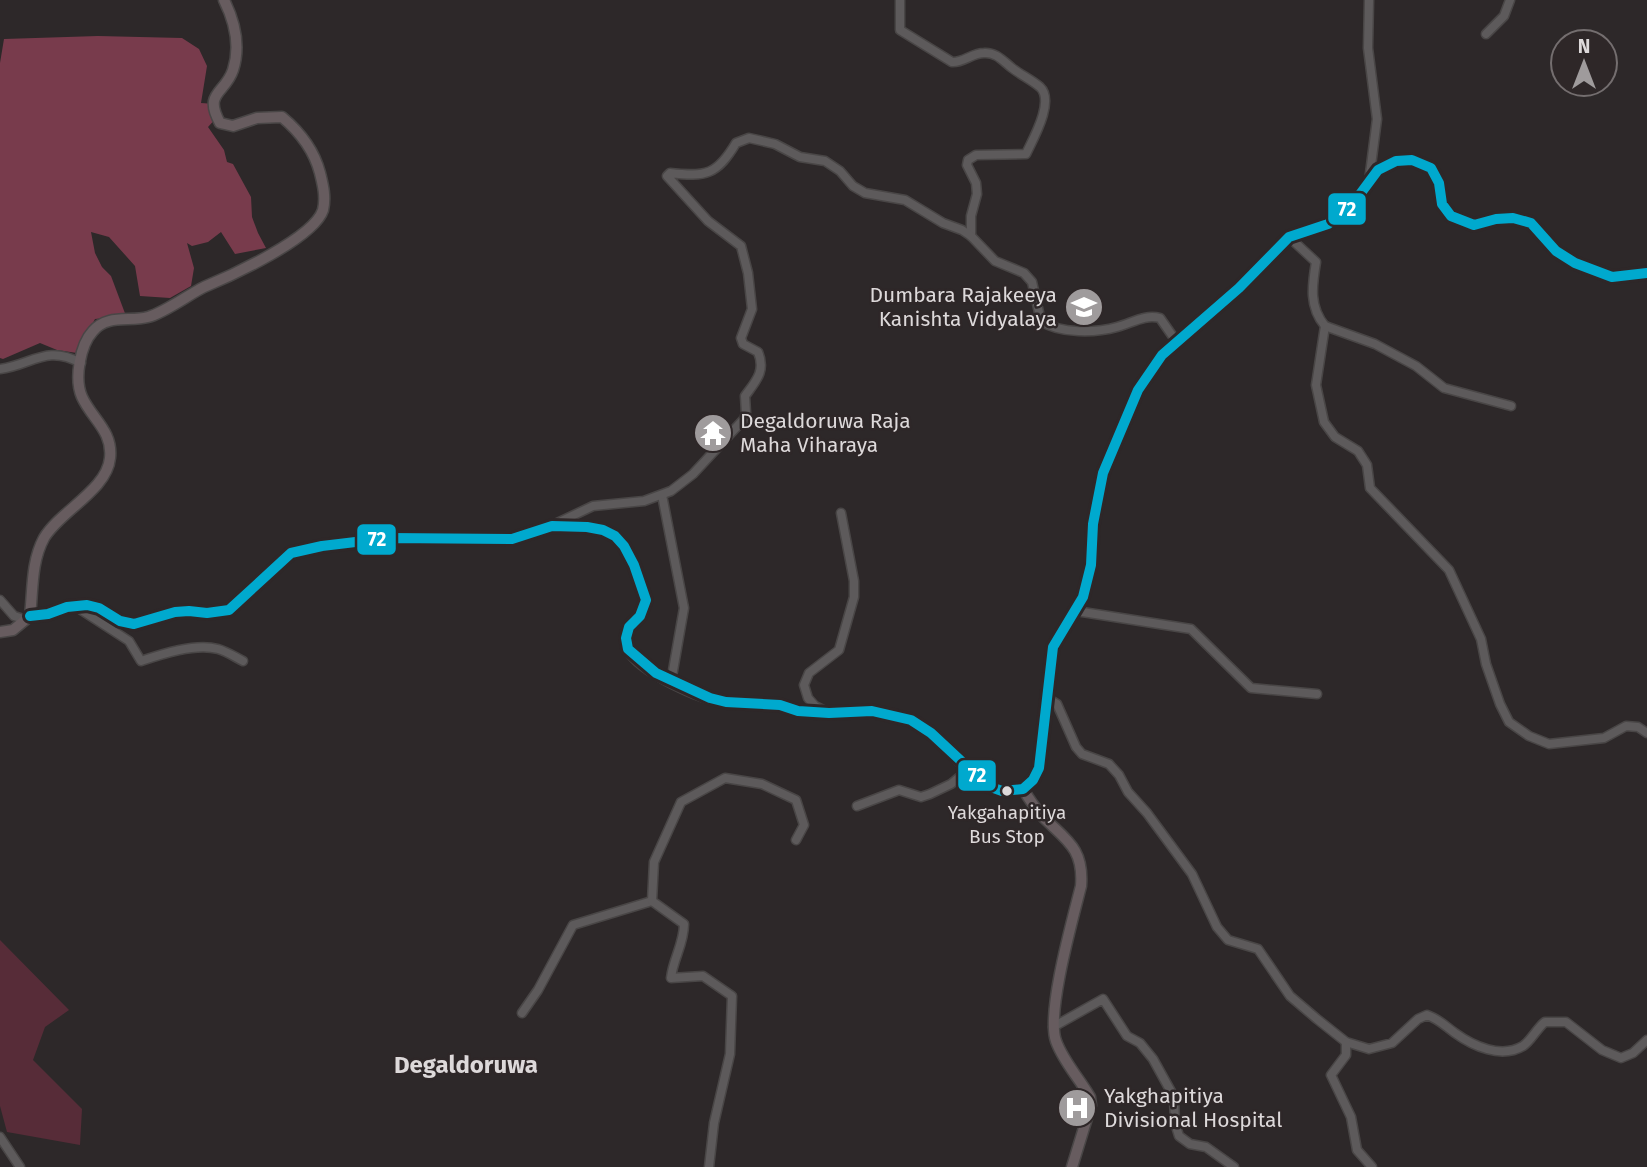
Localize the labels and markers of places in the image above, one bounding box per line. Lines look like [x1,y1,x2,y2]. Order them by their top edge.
place label: Dumbara Rajakeeya Kanishta Vidyalaya [869,282,1057,332]
school or university icon: Dumbara Rajakeeya Kanishta Vidyalaya [1063,286,1105,328]
place label: Degaldoruwa Raja Maha Viharaya [740,408,911,458]
temple icon: Degaldoruwa Raja Maha Viharaya [692,412,734,454]
marker: Yakgahapitiya Bus Stop [1000,784,1014,798]
place label: Yakgahapitiya Bus Stop [948,801,1066,848]
place label: Yakghapitiya Divisional Hospital [1104,1083,1282,1133]
hospital icon: Yakghapitiya Divisional Hospital [1056,1087,1098,1129]

